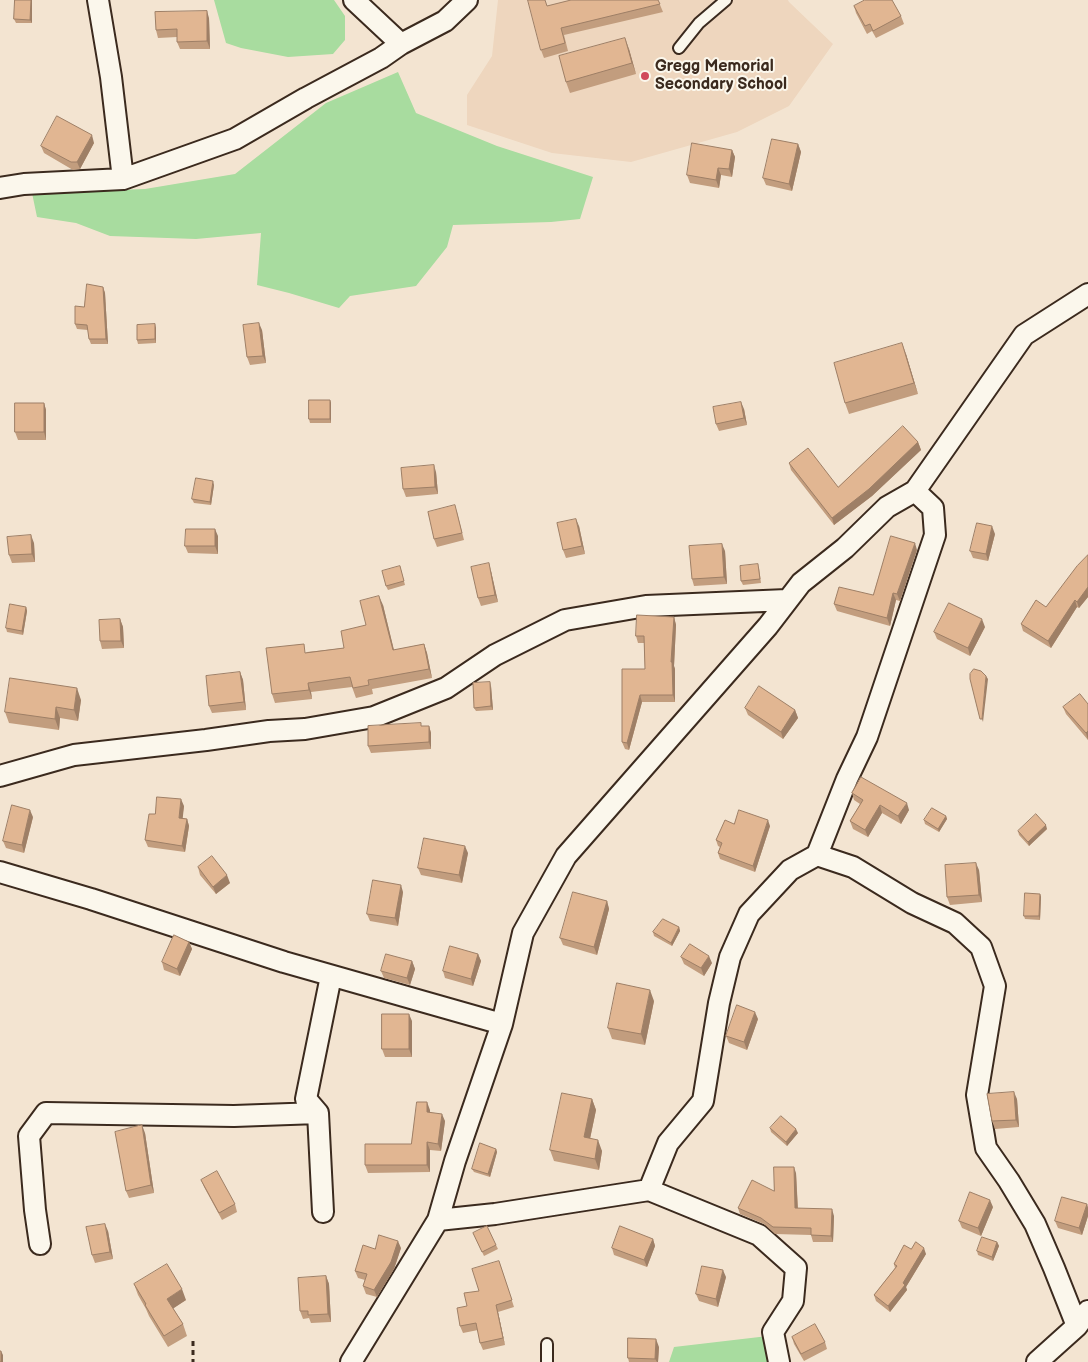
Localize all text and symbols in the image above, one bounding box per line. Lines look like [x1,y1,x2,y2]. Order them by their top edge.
place label: Gregg Memorial Secondary School [655,57,787,95]
marker: Gregg Memorial Secondary School [639,70,651,82]

